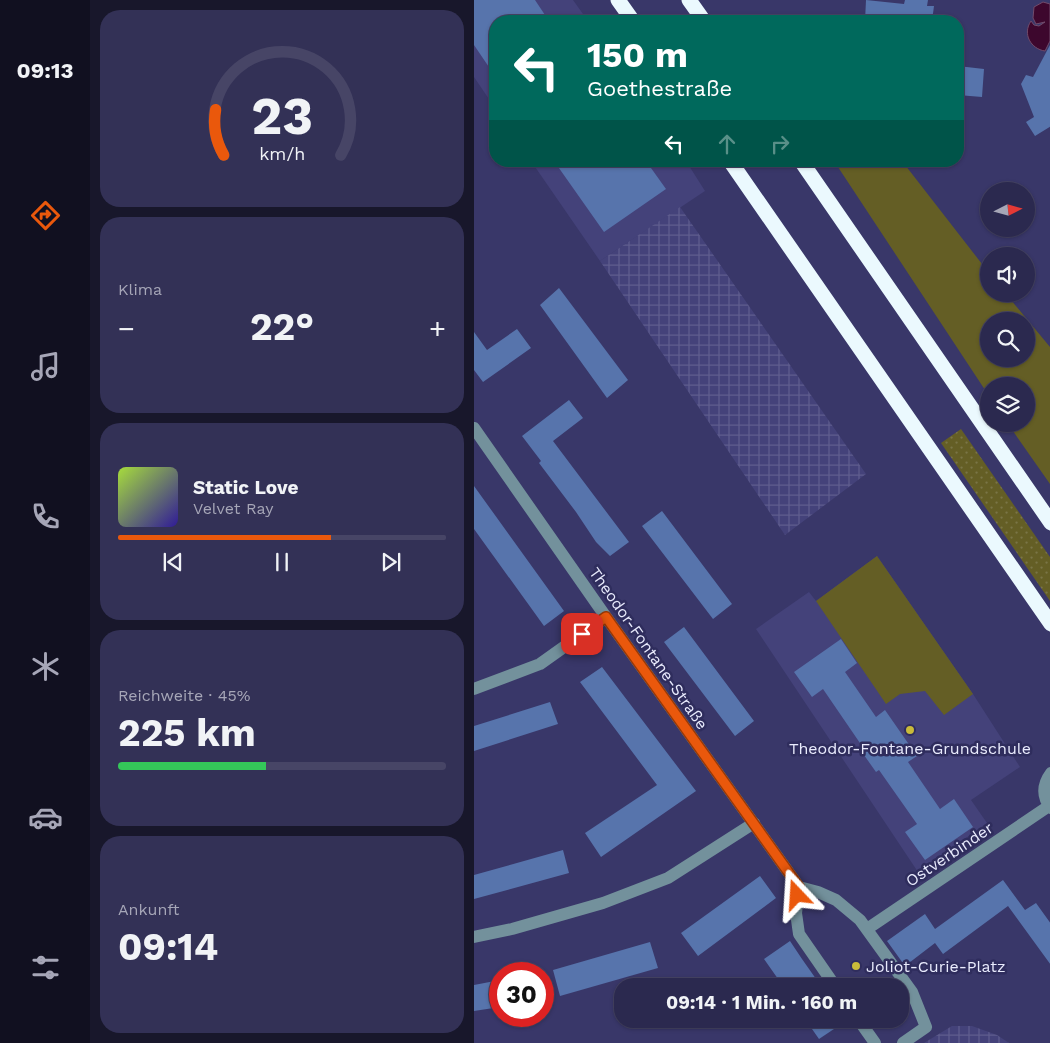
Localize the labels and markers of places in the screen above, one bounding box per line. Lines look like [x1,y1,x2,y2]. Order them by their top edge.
pin [561,613,603,655]
marker: Theodor-Fontane-Grundschule [904,724,916,736]
place label: Theodor-Fontane-Grundschule [789,739,1031,758]
place label: Joliot-Curie-Platz [866,957,1005,976]
marker: Joliot-Curie-Platz [850,960,862,972]

